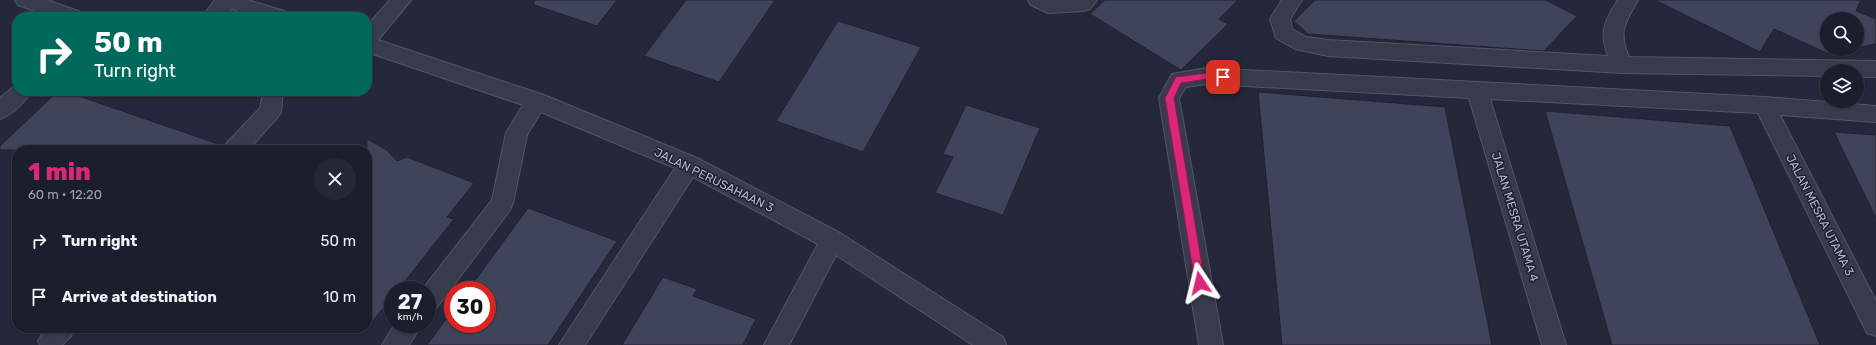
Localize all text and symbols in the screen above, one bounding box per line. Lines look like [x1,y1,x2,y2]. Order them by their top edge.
map controls [1820,12,1864,108]
button: search [1820,12,1864,56]
text: 50 m [94,26,163,59]
icon: right [28,28,80,80]
text: Turn right [94,60,176,82]
pin [1206,60,1240,94]
button: layers [1820,64,1864,108]
icon: arrive [1212,66,1234,88]
street label: JALAN PERUSAHAAN 3 [652,145,776,215]
street label: JALAN MESRA UTAMA 4 [1489,151,1542,284]
street label: JALAN MESRA UTAMA 3 [1783,152,1857,278]
text: 1 min [28,158,91,186]
button: close [314,158,356,200]
text: 60 m · 12:20 [28,187,102,202]
icon: right [28,230,50,252]
text: Turn right [62,232,137,250]
text: 50 m [321,232,356,250]
position arrow [1179,262,1221,304]
speed limit sign: 30 [444,281,496,333]
icon: arrive [28,286,50,308]
text: Arrive at destination [62,288,217,306]
text: 10 m [323,288,356,306]
text: 27 [398,290,422,314]
text: km/h [398,311,422,323]

